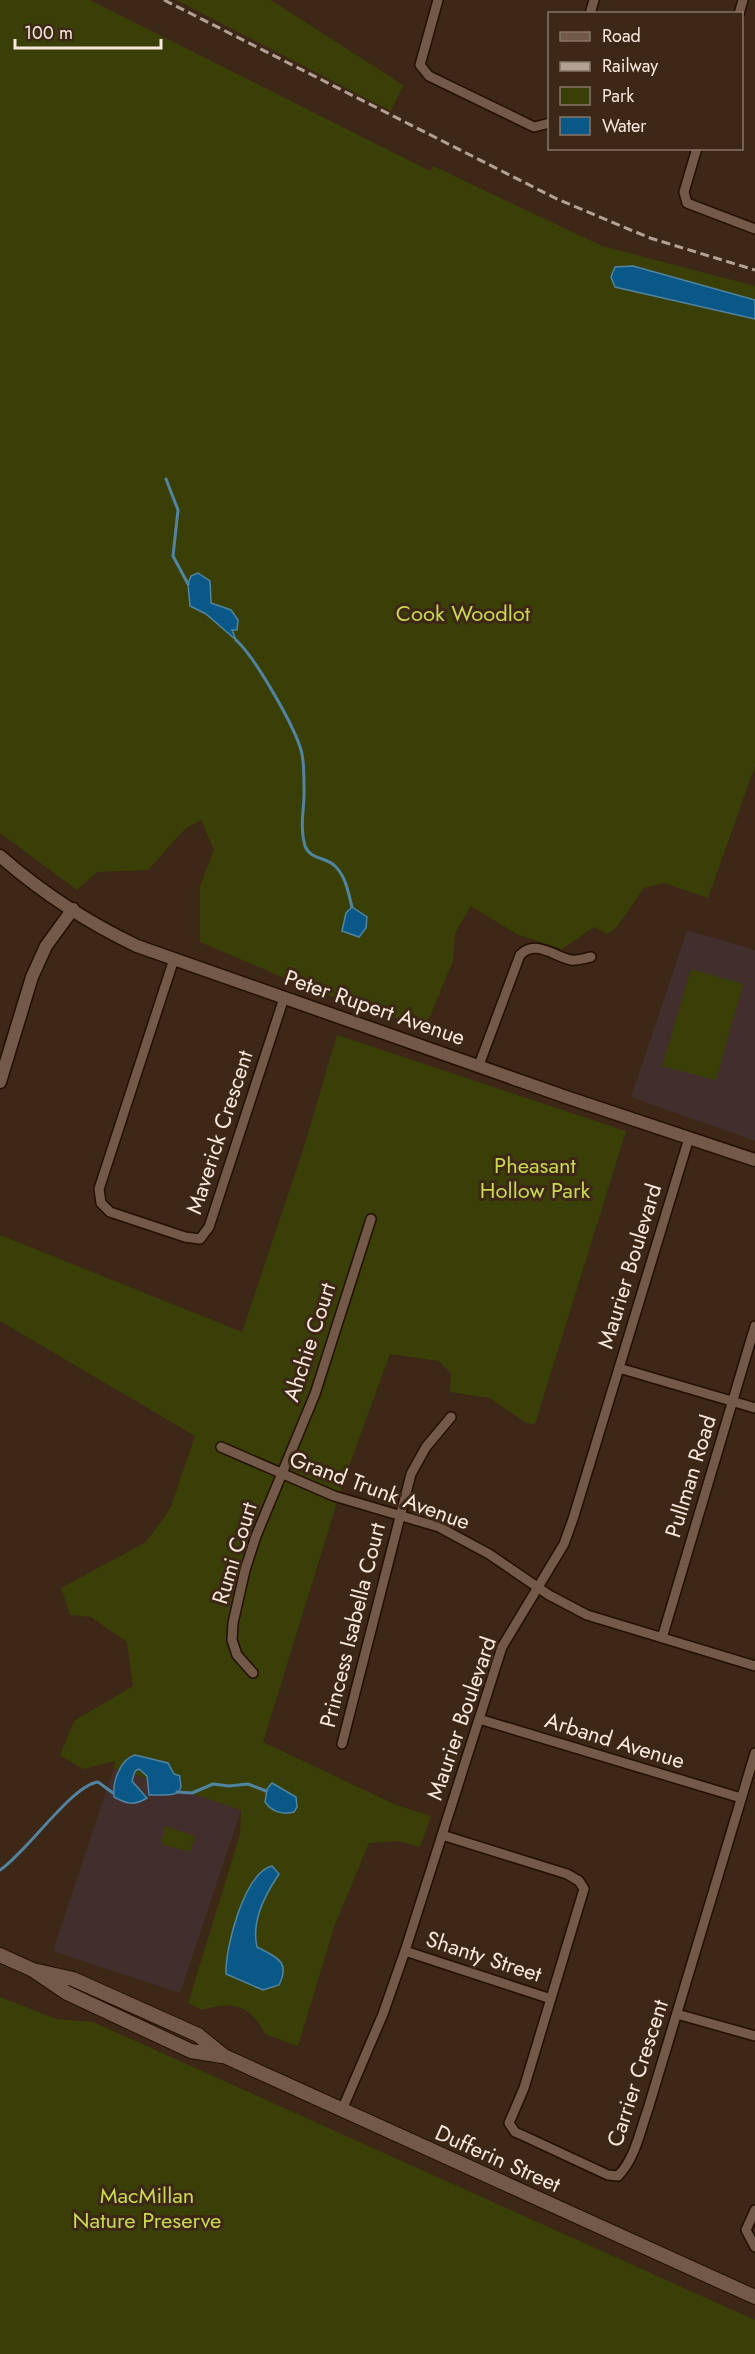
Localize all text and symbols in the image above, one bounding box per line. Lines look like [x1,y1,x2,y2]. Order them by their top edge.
scale bar [15,12,160,50]
legend [548,12,743,150]
text: 100 m [24,20,73,46]
text: Road [602,23,641,49]
text: Railway [602,53,658,79]
text: Park [602,83,634,109]
text: Water [602,113,647,139]
park label: Cook Woodlot [396,597,531,629]
street label: Peter Rupert Avenue [280,961,470,1053]
street label: Maverick Crescent [177,1045,261,1218]
park label: Pheasant Hollow Park [480,1149,590,1206]
street label: Maurier Boulevard [589,1180,669,1352]
street label: Ahchie Court [275,1278,343,1406]
street label: Pullman Road [656,1411,724,1541]
street label: Grand Trunk Avenue [285,1443,475,1537]
street label: Rumi Court [203,1498,265,1608]
street label: Princess Isabella Court [311,1519,393,1731]
street label: Maurier Boulevard [418,1632,504,1804]
street label: Arband Avenue [541,1704,689,1776]
street label: Shanty Street [422,1922,547,1990]
street label: Carrier Crescent [598,1995,676,2151]
street label: Dufferin Street [430,2116,567,2200]
park label: MacMillan Nature Preserve [73,2179,221,2236]

